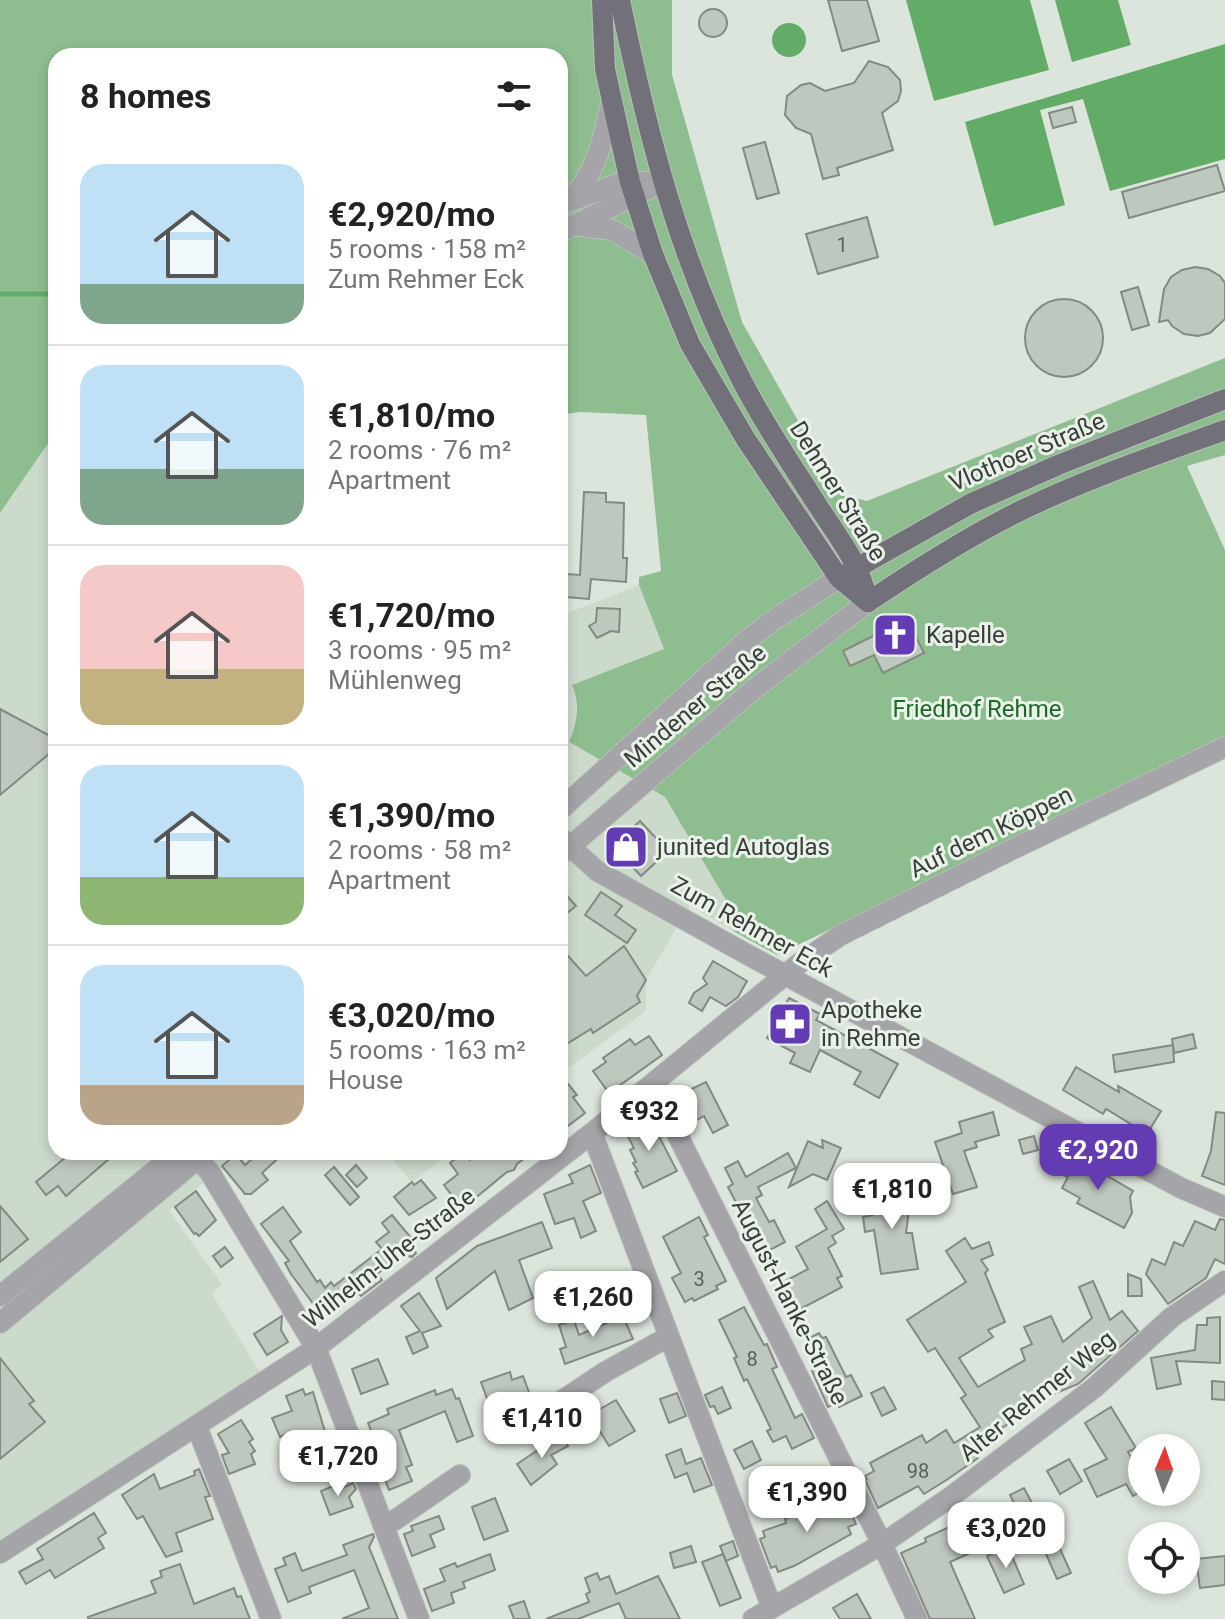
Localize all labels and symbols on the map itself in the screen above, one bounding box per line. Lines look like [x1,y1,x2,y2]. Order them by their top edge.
house number: 1 [836,233,848,257]
street label: Vlothoer Straße [945,407,1109,497]
street label: Dehmer Straße [784,416,892,566]
church icon: Kapelle [871,611,919,659]
place label: Kapelle [926,621,1005,649]
street label: Mindener Straße [619,639,771,773]
park label: Friedhof Rehme [893,695,1061,723]
street label: Auf dem Köppen [905,780,1077,884]
shop icon: junited Autoglas [602,823,650,871]
place label: junited Autoglas [656,833,830,861]
street label: Zum Rehmer Eck [666,871,839,984]
place label: Apotheke in Rehme [821,996,922,1052]
pharmacy icon: Apotheke in Rehme [766,1000,814,1048]
pin: €932 [602,1085,696,1153]
pin: €2,920 [1033,1124,1163,1192]
pin: €1,810 [827,1163,957,1231]
street label: Wilhelm-Uhe-Straße [297,1182,481,1334]
street label: August-Hanke-Straße [726,1195,854,1409]
house number: 3 [693,1267,705,1291]
pin: €1,260 [528,1271,658,1339]
street label: Alter Rehmer Weg [954,1325,1120,1467]
house number: 8 [746,1347,758,1371]
pin: €1,410 [477,1392,607,1460]
pin: €1,720 [273,1430,403,1498]
north arrow [1128,1434,1200,1506]
house number: 98 [907,1459,929,1483]
pin: €1,390 [742,1466,872,1534]
pin: €3,020 [941,1502,1071,1570]

